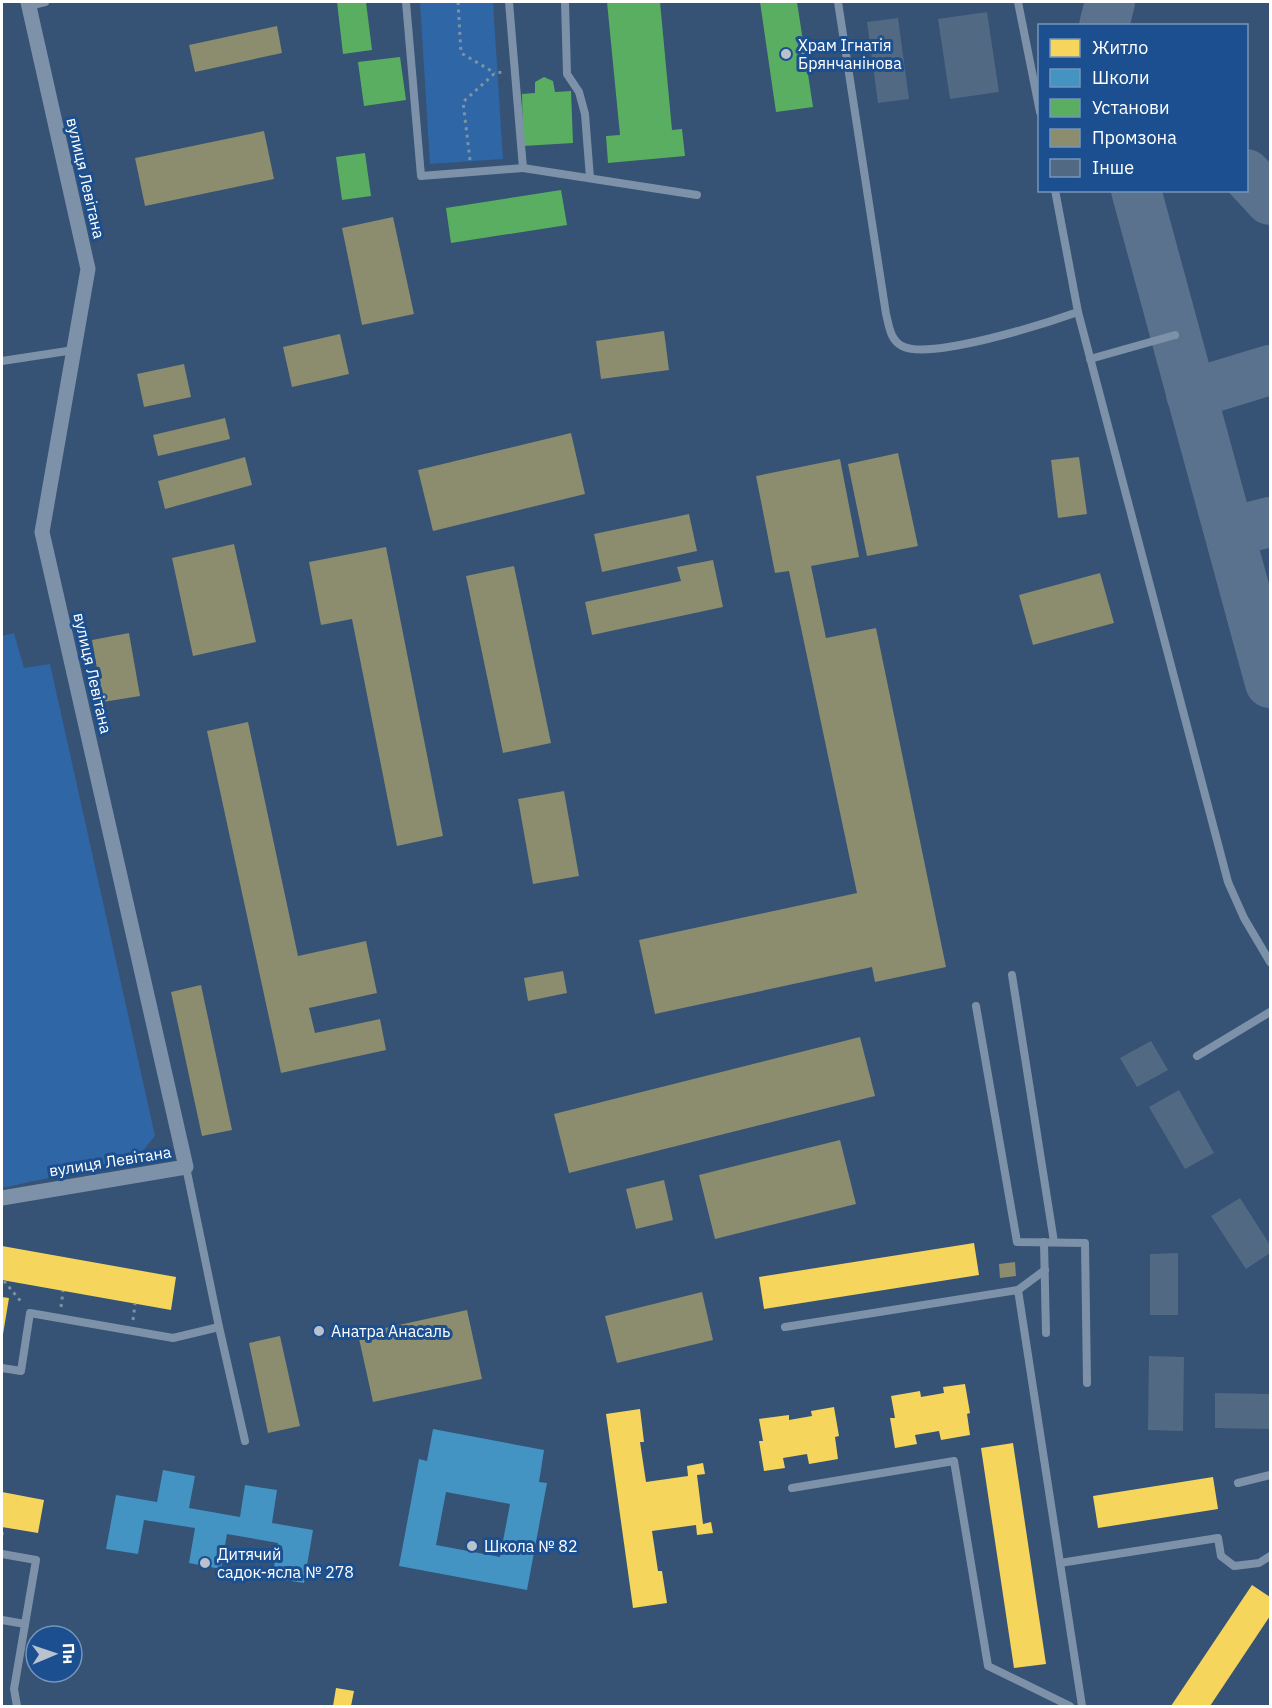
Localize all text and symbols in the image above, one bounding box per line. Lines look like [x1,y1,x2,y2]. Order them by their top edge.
legend [1038,24,1248,192]
place label: Храм Ігнатія Брянчанінова [798,35,902,73]
text: Житло [1092,36,1148,59]
marker: Храм Ігнатія Брянчанінова [779,47,793,61]
text: Школи [1092,66,1150,89]
text: Установи [1092,96,1170,119]
street label: вулиця Левітана [62,116,110,241]
text: Промзона [1092,126,1177,149]
text: Інше [1092,156,1134,179]
street label: вулиця Левітана [69,611,117,736]
street label: вулиця Левітана [47,1141,173,1181]
place label: Анатра Анасаль [331,1321,450,1341]
marker: Анатра Анасаль [312,1324,326,1338]
place label: Школа № 82 [484,1536,578,1556]
marker: Школа № 82 [465,1539,479,1553]
place label: Дитячий садок-ясла № 278 [217,1544,354,1582]
marker: Дитячий садок-ясла № 278 [198,1556,212,1570]
north arrow [24,1624,84,1684]
text: Пн [59,1643,79,1664]

